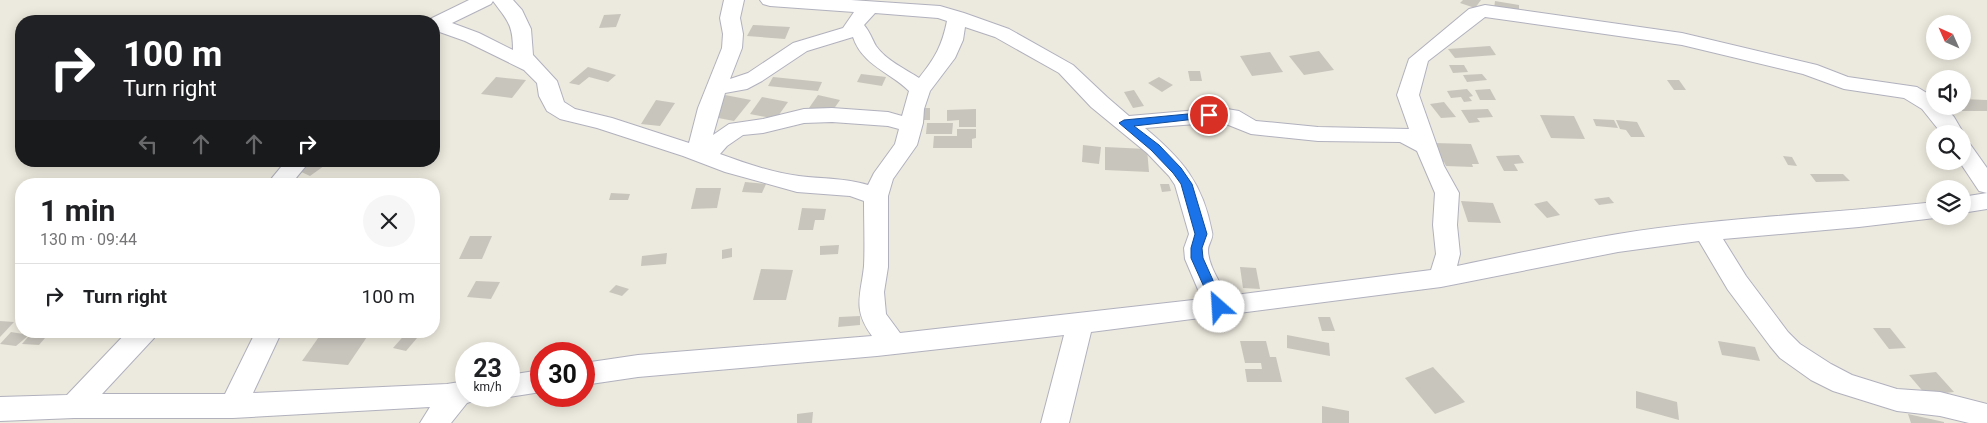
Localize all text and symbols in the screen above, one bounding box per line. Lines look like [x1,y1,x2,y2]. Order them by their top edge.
north arrow [1926,15,1971,60]
map controls [1926,15,1971,225]
text: 100 m [123,34,222,75]
icon: right [40,35,105,100]
button: sound [1926,70,1971,115]
text: Turn right [123,76,217,101]
pin [1188,94,1230,136]
icon: arrive [1195,101,1223,129]
button: search [1926,125,1971,170]
icon: left [134,130,162,158]
icon: ahead [187,130,215,158]
icon: ahead [240,130,268,158]
icon: right [293,130,321,158]
button: layers [1926,180,1971,225]
text: 1 min [40,193,115,228]
button: close [363,195,415,247]
text: 130 m · 09:44 [40,230,137,249]
position arrow [1192,280,1244,332]
icon: right [40,282,68,310]
text: Turn right [83,285,167,308]
text: 100 m [362,285,415,308]
speed limit sign: 30 [530,342,595,407]
text: 23 [473,354,502,383]
text: km/h [473,380,502,394]

